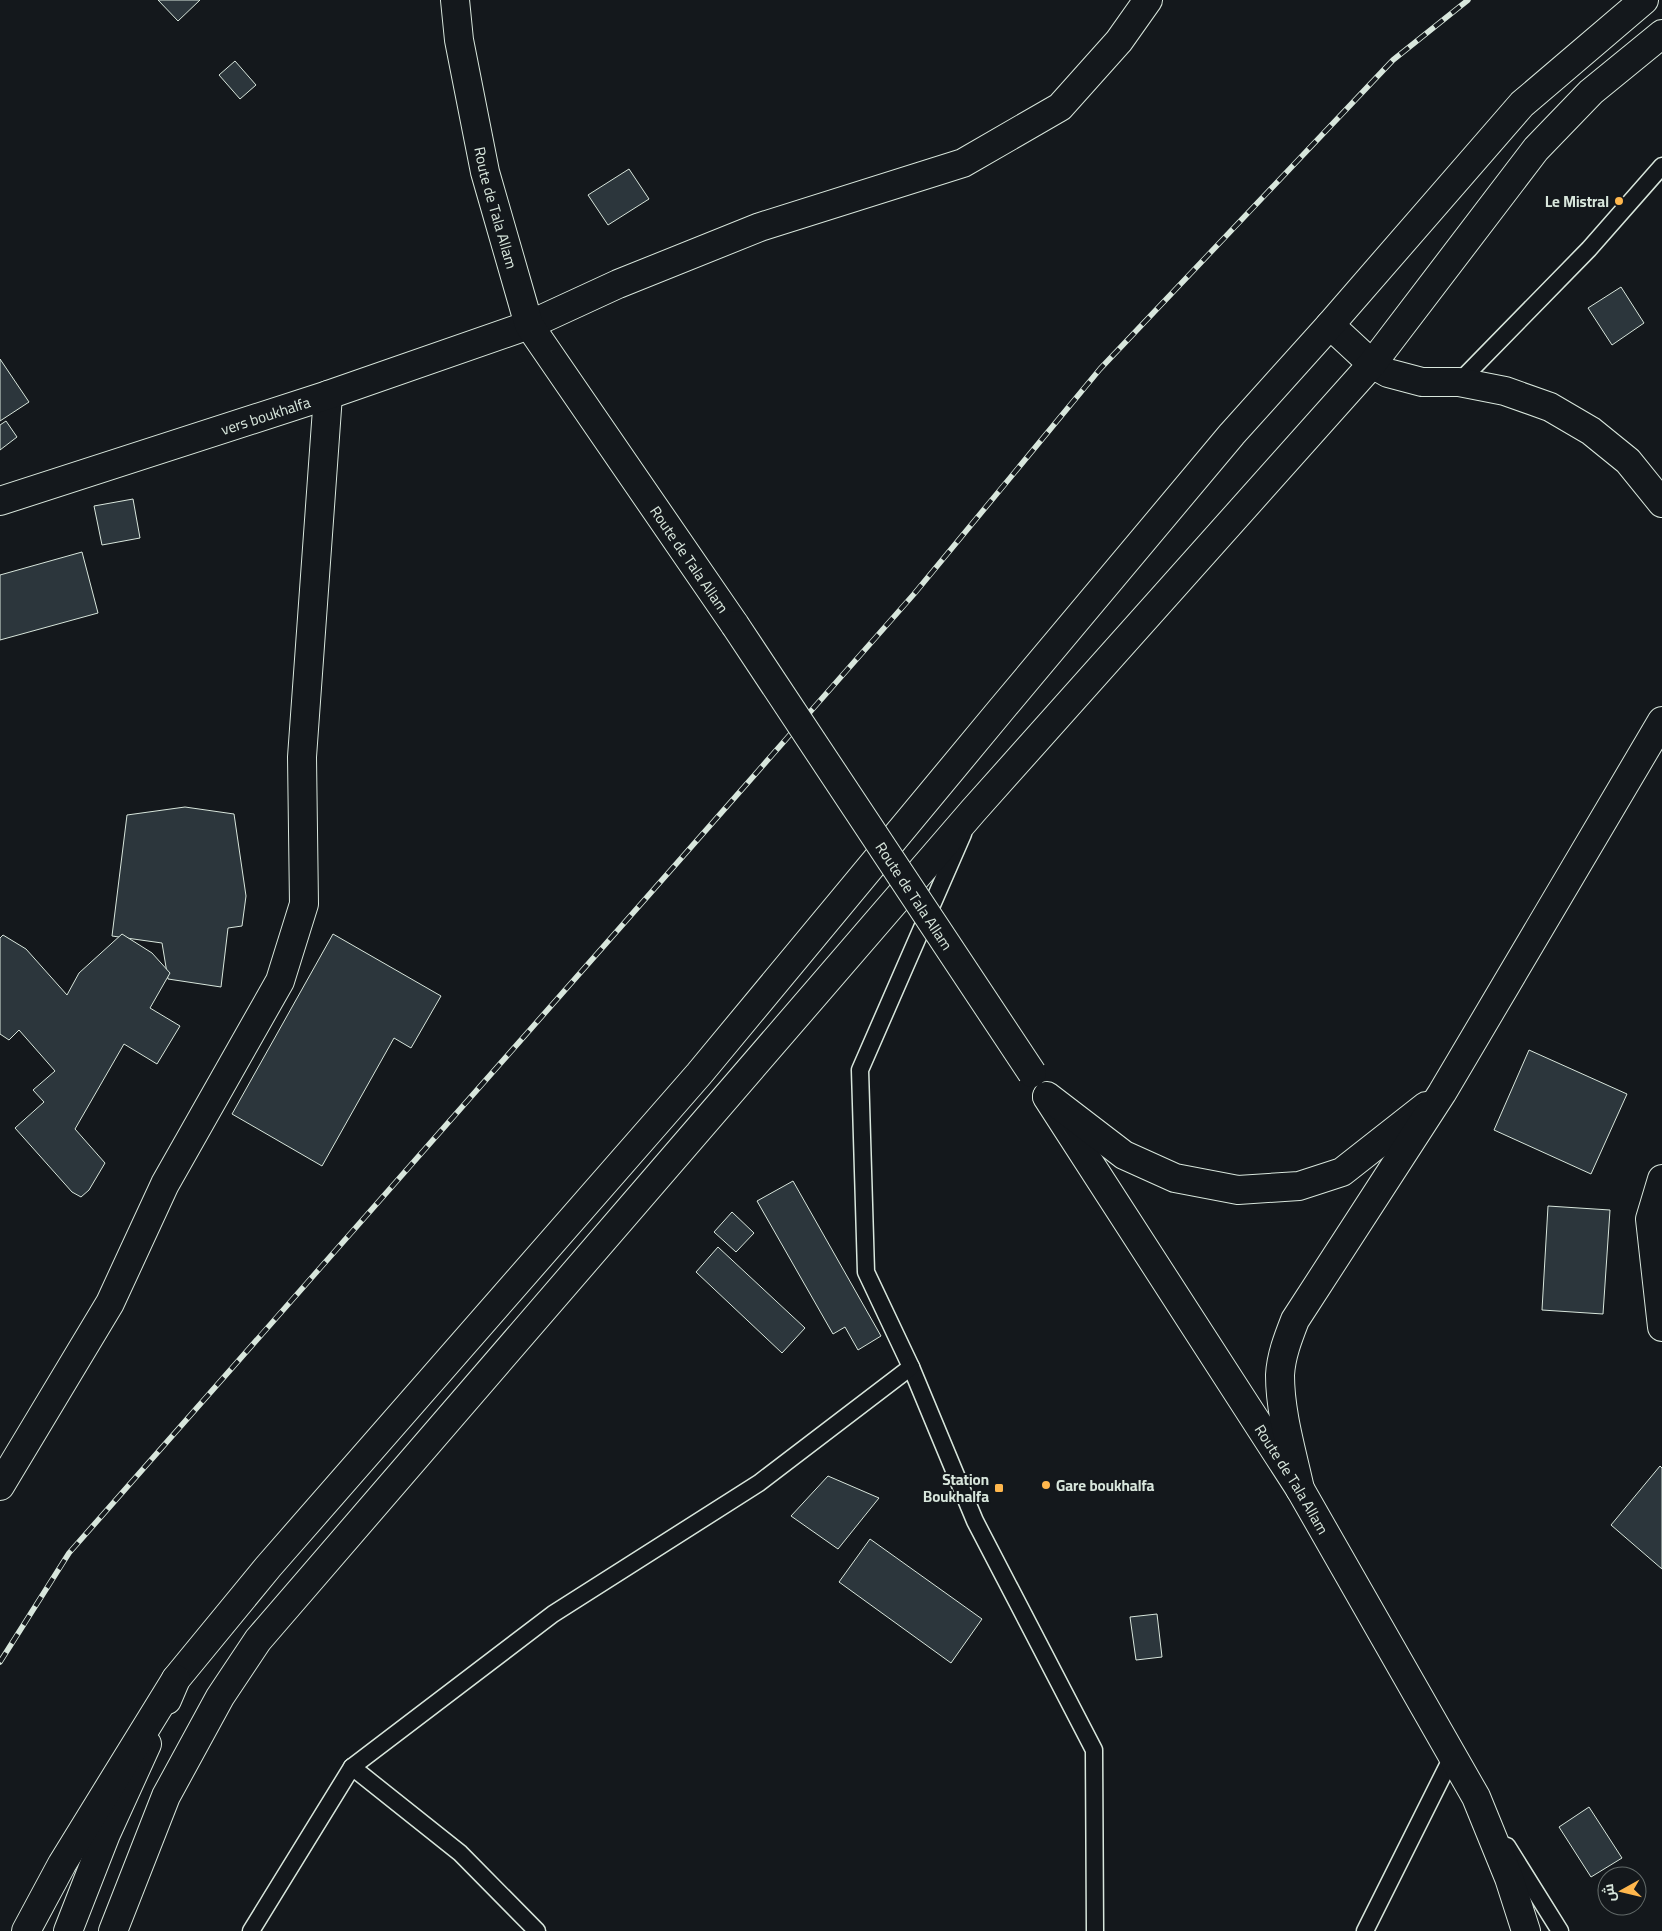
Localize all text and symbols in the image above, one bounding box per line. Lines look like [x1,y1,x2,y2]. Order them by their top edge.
street label: Route de Tala Allam [466,144,527,272]
place label: Le Mistral [1545,187,1609,216]
marker: Le Mistral [1613,195,1625,207]
street label: vers boukhalfa [217,387,315,443]
street label: Route de Tala Allam [642,499,737,619]
street label: Route de Tala Allam [868,836,961,956]
street label: Route de Tala Allam [1247,1418,1338,1540]
place label: Station Boukhalfa [923,1465,989,1511]
place label: Gare boukhalfa [1056,1471,1155,1500]
marker: Gare boukhalfa [1040,1479,1052,1491]
marker: Station Boukhalfa [993,1482,1005,1494]
north arrow [1597,1866,1647,1916]
text: ش [1595,1882,1623,1904]

